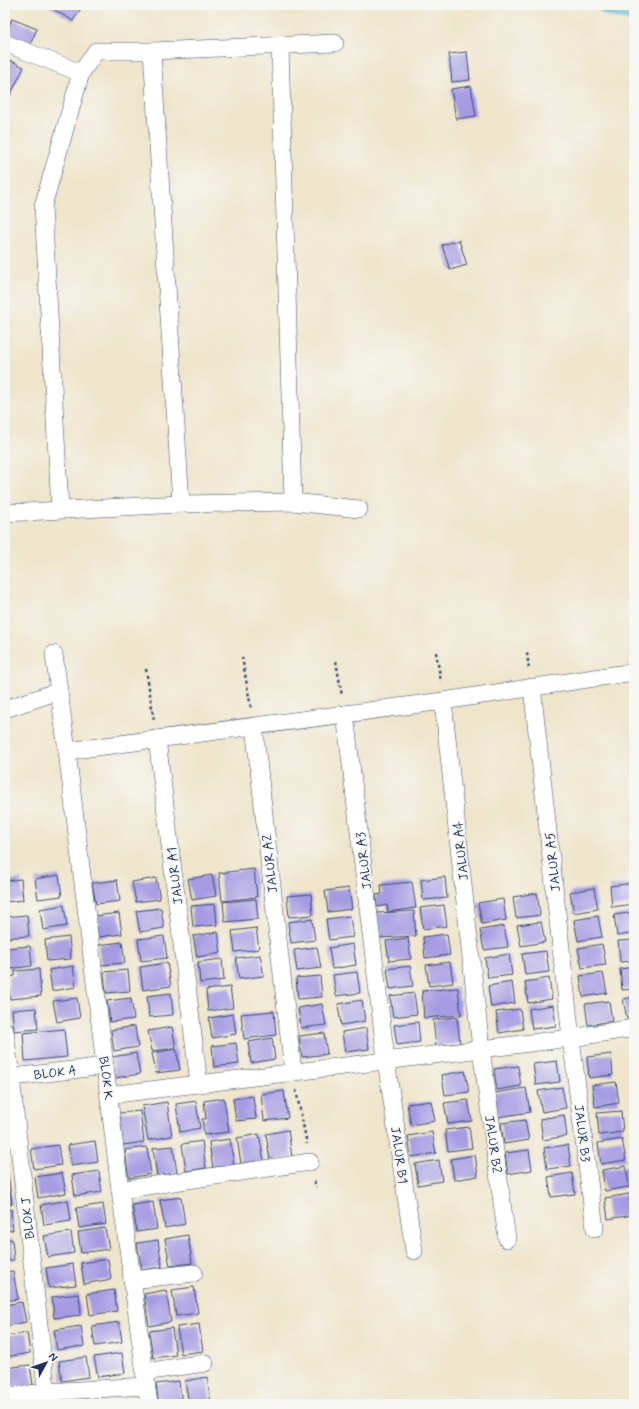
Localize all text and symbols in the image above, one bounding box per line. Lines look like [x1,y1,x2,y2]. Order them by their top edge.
street label: JALUR A4 [450,820,473,881]
street label: JALUR A3 [353,831,376,891]
street label: JALUR A5 [542,831,565,892]
street label: JALUR A2 [259,833,282,894]
street label: JALUR A1 [164,846,187,906]
street label: BLOK K [94,1055,117,1102]
street label: BLOK A [33,1062,78,1085]
street label: JALUR B3 [570,1104,593,1163]
street label: JALUR B2 [480,1114,505,1175]
street label: JALUR B1 [386,1126,411,1185]
street label: BLOK J [18,1195,39,1240]
north arrow [26,1343,66,1383]
text: N [45,1350,61,1365]

